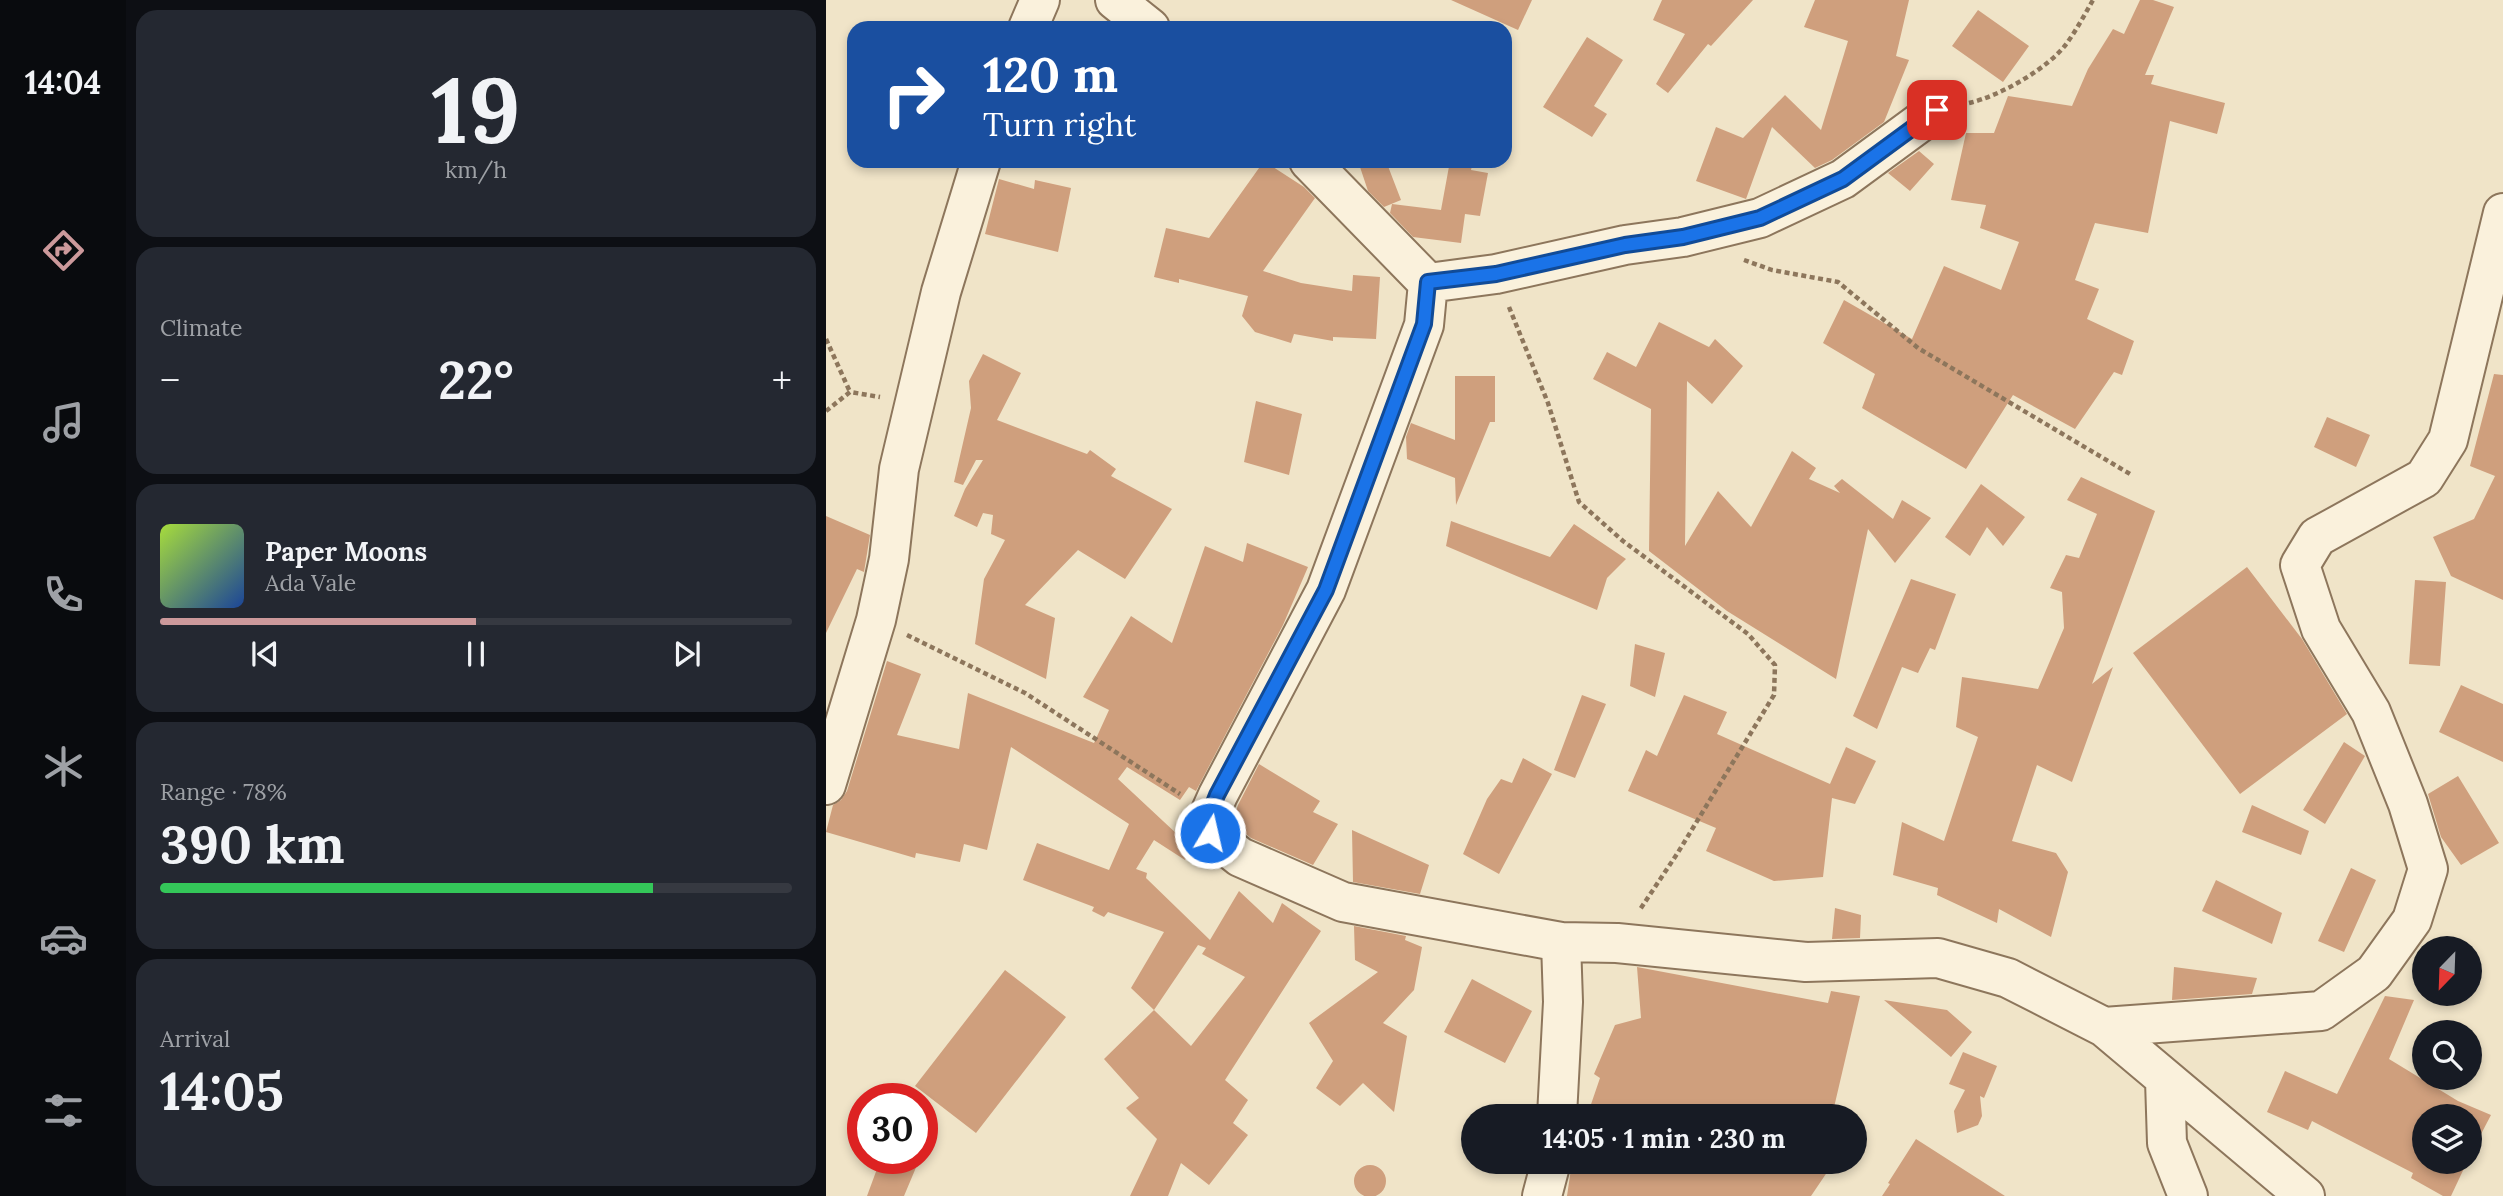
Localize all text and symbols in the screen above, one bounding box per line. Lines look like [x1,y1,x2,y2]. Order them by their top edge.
text: 120 m [983,43,1118,105]
icon: right [868,49,959,140]
text: 19 [431,51,521,168]
text: 14:04 [25,62,101,103]
pin [1907,80,1967,140]
icon: arrive [1918,91,1956,129]
text: Turn right [983,104,1136,145]
text: km/h [445,155,507,184]
icon: directions [39,226,88,275]
text: Climate [160,313,242,342]
text: 22° [438,347,514,413]
text: − [160,356,180,404]
text: + [772,356,792,404]
icon: music [39,398,88,447]
text: Paper Moons [265,535,427,568]
text: Ada Vale [265,568,356,597]
icon: phone [39,570,88,619]
icon: previous [246,635,284,673]
icon: pause [457,635,495,673]
icon: next [668,635,706,673]
icon: climate [39,742,88,791]
text: Range · 78% [160,777,287,806]
position arrow [1173,796,1247,870]
text: 390 km [160,811,345,877]
icon: car [39,914,88,963]
north arrow [2412,936,2482,1006]
map controls [2412,936,2482,1174]
button: search [2412,1020,2482,1090]
text: Arrival [160,1024,230,1053]
text: 14:05 [160,1058,284,1124]
speed limit sign: 30 [847,1083,938,1174]
icon: filters [39,1086,88,1135]
button: layers [2412,1104,2482,1174]
text: 14:05 · 1 min · 230 m [1542,1122,1786,1155]

